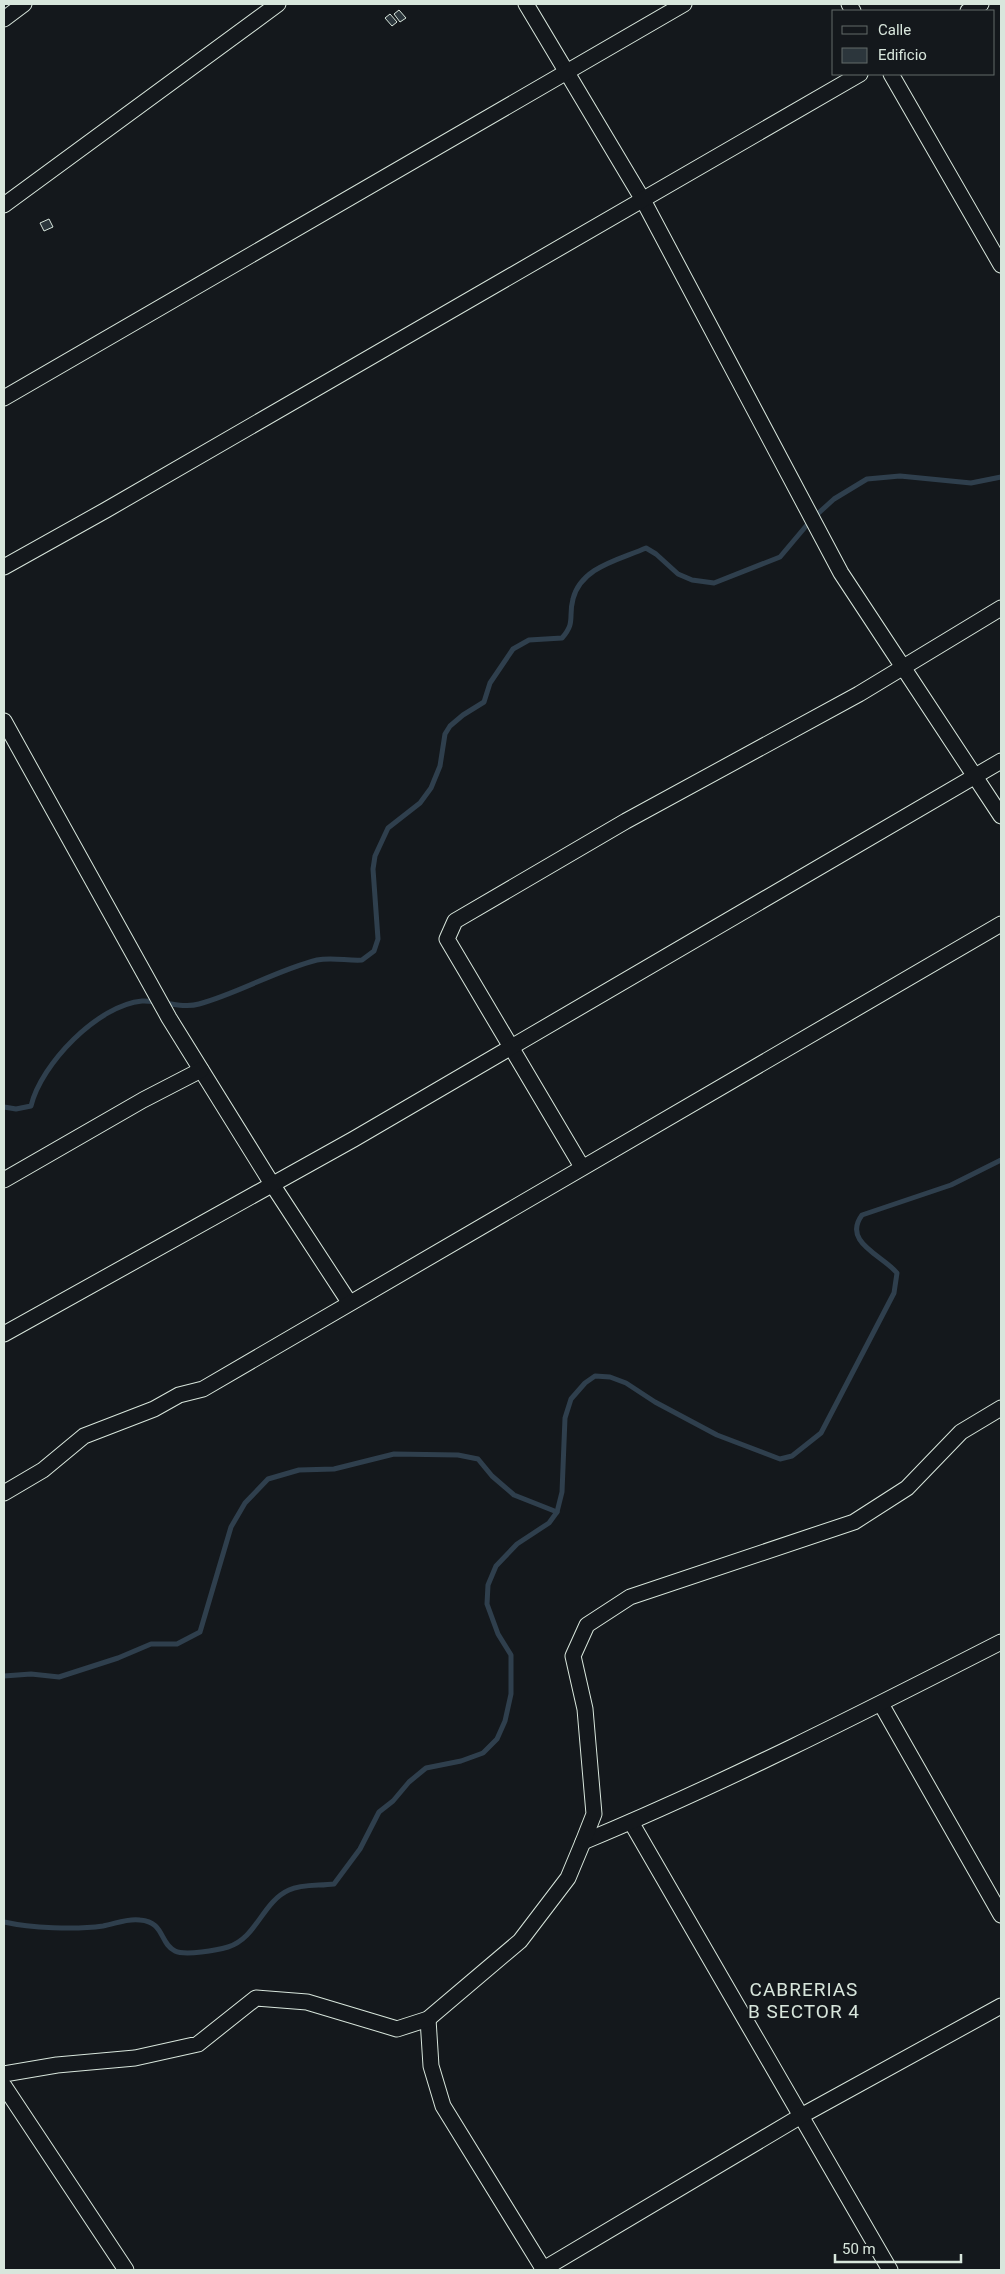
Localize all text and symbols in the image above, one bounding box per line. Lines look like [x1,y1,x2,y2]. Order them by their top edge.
legend [832,10,995,75]
text: Calle [878,21,911,39]
text: Edificio [878,46,927,64]
district label: CABRERIAS B SECTOR 4 [748,1978,860,2023]
scale bar [835,2232,961,2264]
text: 50 m [842,2240,876,2258]

